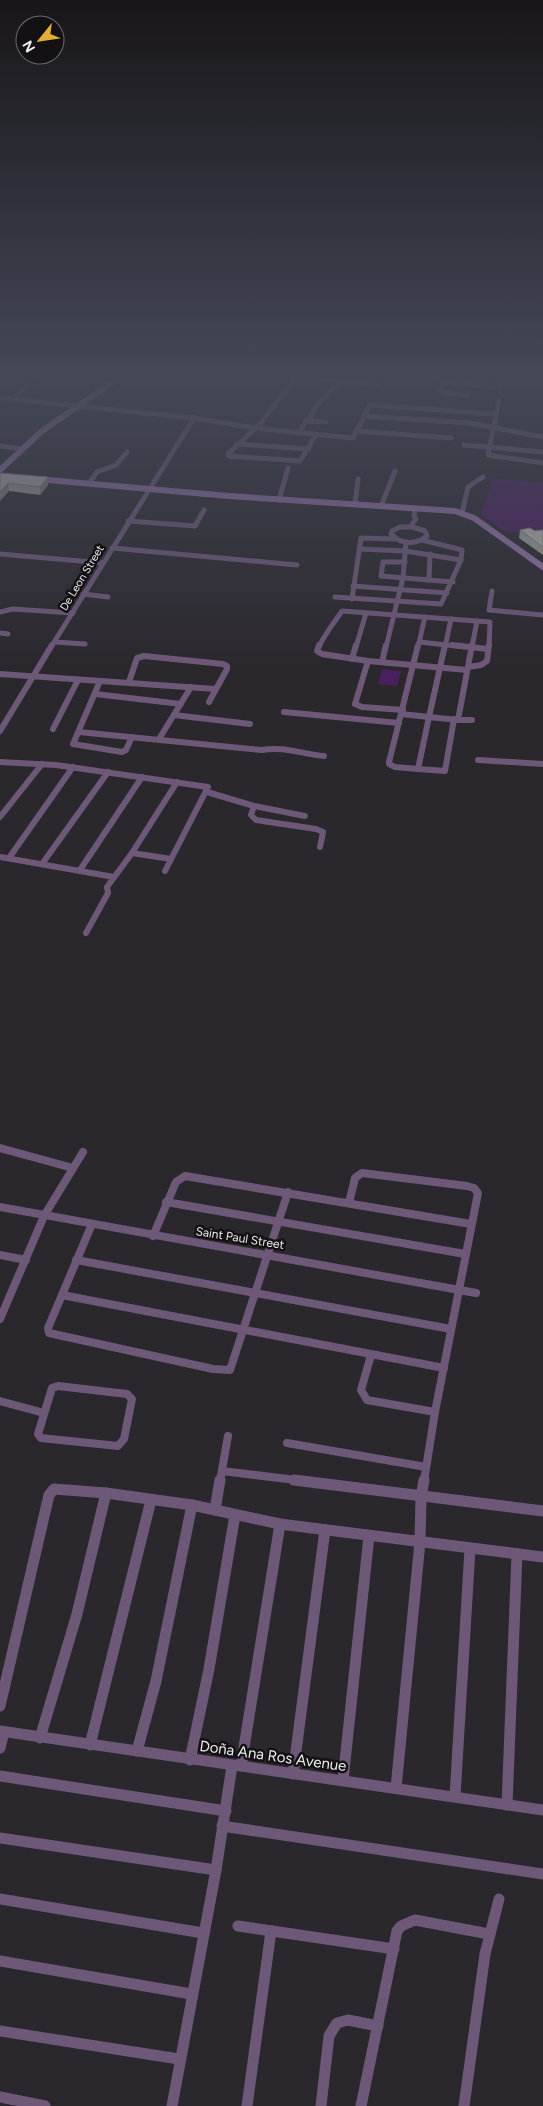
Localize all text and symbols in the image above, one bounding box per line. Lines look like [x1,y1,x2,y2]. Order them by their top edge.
north arrow [15,15,65,65]
text: N [19,37,39,55]
street label: De Leon Street [57,543,107,613]
street label: Saint Paul Street [195,1224,286,1252]
street label: Doña Ana Ros Avenue [198,1737,348,1775]

